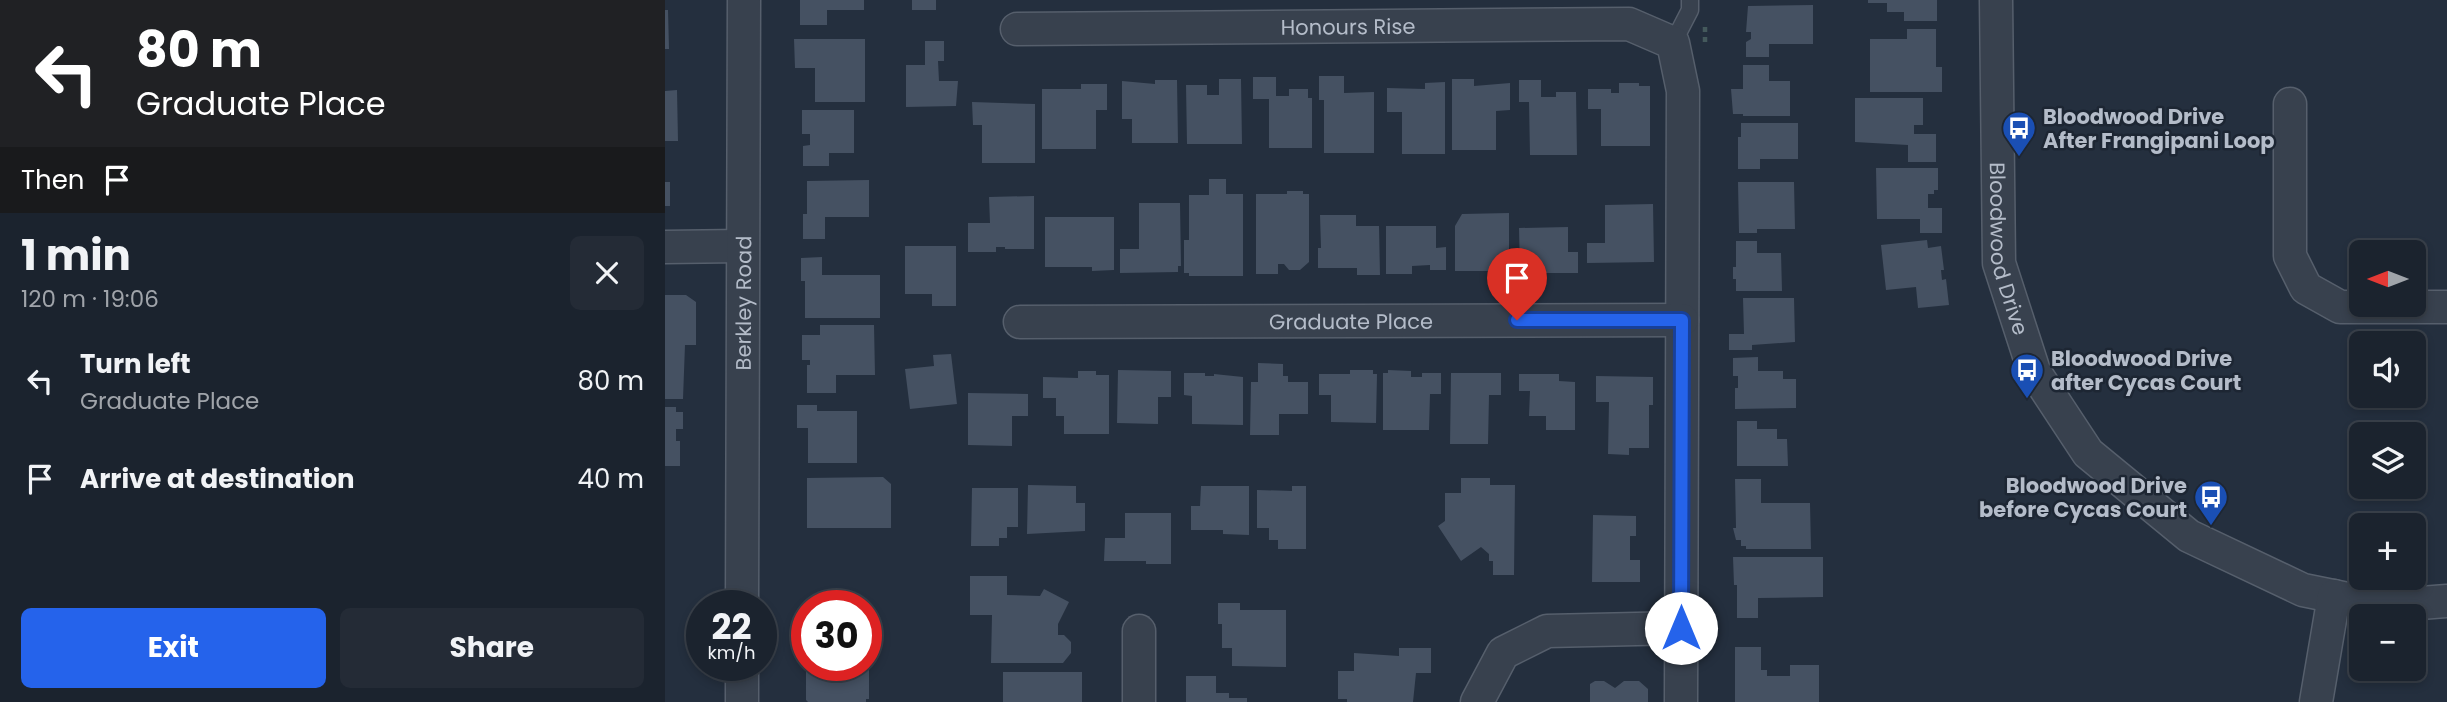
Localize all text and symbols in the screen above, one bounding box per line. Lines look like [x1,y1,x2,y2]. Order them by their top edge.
street label: Honours Rise [1281,11,1415,41]
text: 80 m [136,16,262,84]
icon: left [21,28,112,119]
text: Graduate Place [136,81,386,126]
place label: Bloodwood Drive After Frangipani Loop [2043,102,2275,155]
bus stop icon: Bloodwood Drive After Frangipani Loop [2000,109,2038,158]
icon: arrive [98,161,136,199]
text: Then [21,162,84,198]
street label: Bloodwood Drive [1983,162,2036,339]
text: 1 min [21,226,131,285]
button: close [570,236,644,310]
street label: Berkley Road [728,236,758,370]
north arrow [2349,240,2425,317]
map controls [2349,240,2426,681]
pin [1487,248,1547,320]
icon: arrive [1498,259,1536,297]
text: 120 m · 19:06 [21,283,159,315]
street label: Graduate Place [1269,306,1433,336]
button: sound [2349,331,2426,408]
place label: Bloodwood Drive after Cycas Court [2051,344,2241,397]
text: Turn left [80,346,191,382]
bus stop icon: Bloodwood Drive after Cycas Court [2008,351,2046,400]
icon: left [21,362,59,400]
text: 80 m [578,363,644,399]
text: Graduate Place [80,385,259,417]
button: layers [2349,422,2426,499]
icon: arrive [21,460,59,498]
text: Arrive at destination [80,461,355,497]
text: 40 m [578,461,644,497]
place label: Bloodwood Drive before Cycas Court [1979,471,2187,524]
bus stop icon: Bloodwood Drive before Cycas Court [2192,478,2230,527]
button: + [2349,513,2426,590]
speed limit sign: 30 [791,590,882,681]
position arrow [1644,591,1718,665]
text: 22 [712,602,751,651]
button: − [2349,604,2426,681]
button: Exit [21,608,326,688]
button: Share [340,608,644,688]
text: km/h [708,640,755,665]

